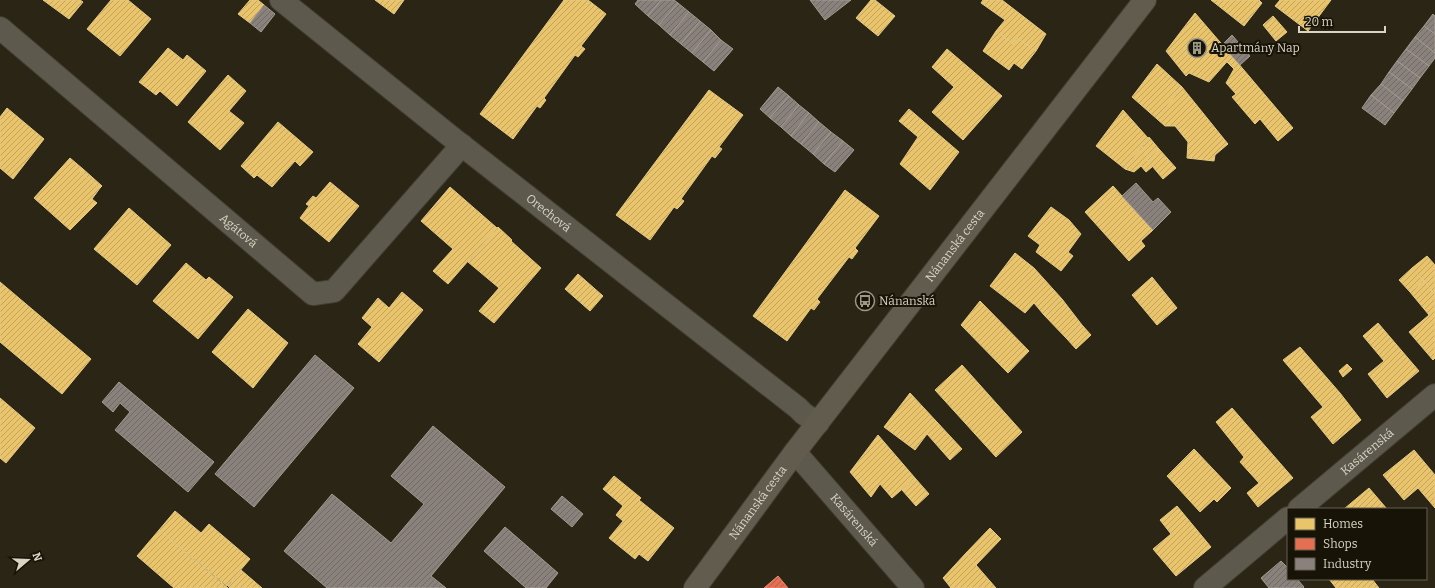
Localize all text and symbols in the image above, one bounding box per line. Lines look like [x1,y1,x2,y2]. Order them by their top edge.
scale bar [1299,8,1385,34]
text: 20 m [1305,15,1334,29]
building icon: Apartmány Nap [1186,37,1208,59]
place label: Apartmány Nap [1211,41,1300,55]
street label: Orechová [523,191,574,235]
street label: Nánanská cesta [922,206,988,285]
street label: Agátová [217,211,260,251]
bus stop icon: Nánanská [854,290,876,312]
place label: Nánanská [879,294,936,308]
street label: Kasárenská [1338,425,1397,478]
street label: Nánanská cesta [726,463,790,542]
street label: Kasárenská [827,491,881,549]
legend [1287,508,1427,580]
text: Homes [1323,517,1363,531]
text: Shops [1323,537,1358,551]
north arrow [8,540,48,580]
text: N [29,551,45,564]
text: Industry [1323,557,1372,571]

